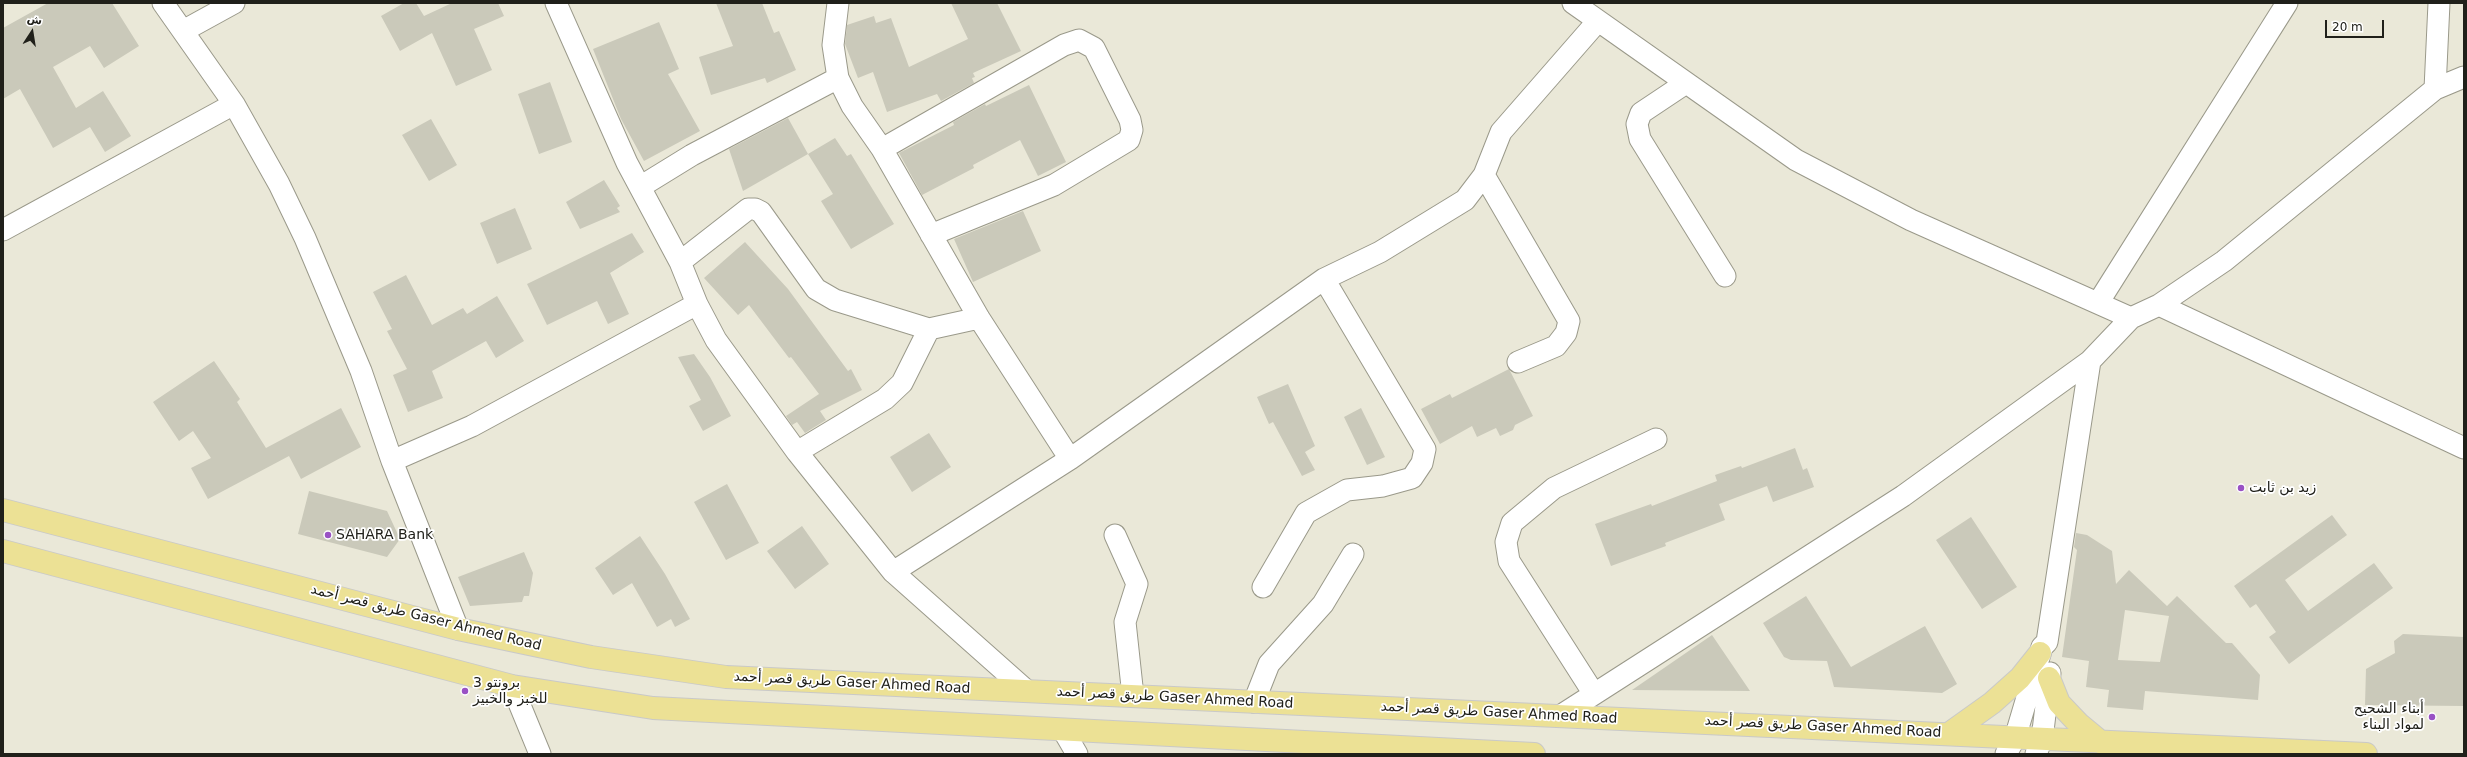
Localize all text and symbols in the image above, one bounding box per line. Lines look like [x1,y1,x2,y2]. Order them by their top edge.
north arrow [12,12,52,52]
text: ش [26,12,43,28]
scale bar [2327,12,2386,38]
text: 20 m [2332,20,2363,34]
place label: زيد بن ثابت [2249,480,2316,496]
marker: زيد بن ثابت [2236,483,2246,493]
place label: SAHARA Bank [336,527,433,543]
marker: SAHARA Bank [323,530,333,540]
street label: طريق قصر أحمد Gaser Ahmed Road [309,581,543,655]
street label: طريق قصر أحمد Gaser Ahmed Road [733,668,971,698]
place label: برونتو 3 للخبز والخبيز [473,675,547,708]
street label: طريق قصر أحمد Gaser Ahmed Road [1056,683,1294,713]
marker: برونتو 3 للخبز والخبيز [460,686,470,696]
street label: طريق قصر أحمد Gaser Ahmed Road [1380,698,1618,728]
place label: أبناء الشحيح لمواد البناء [2354,701,2424,734]
street label: طريق قصر أحمد Gaser Ahmed Road [1704,712,1942,742]
marker: أبناء الشحيح لمواد البناء [2427,712,2437,722]

